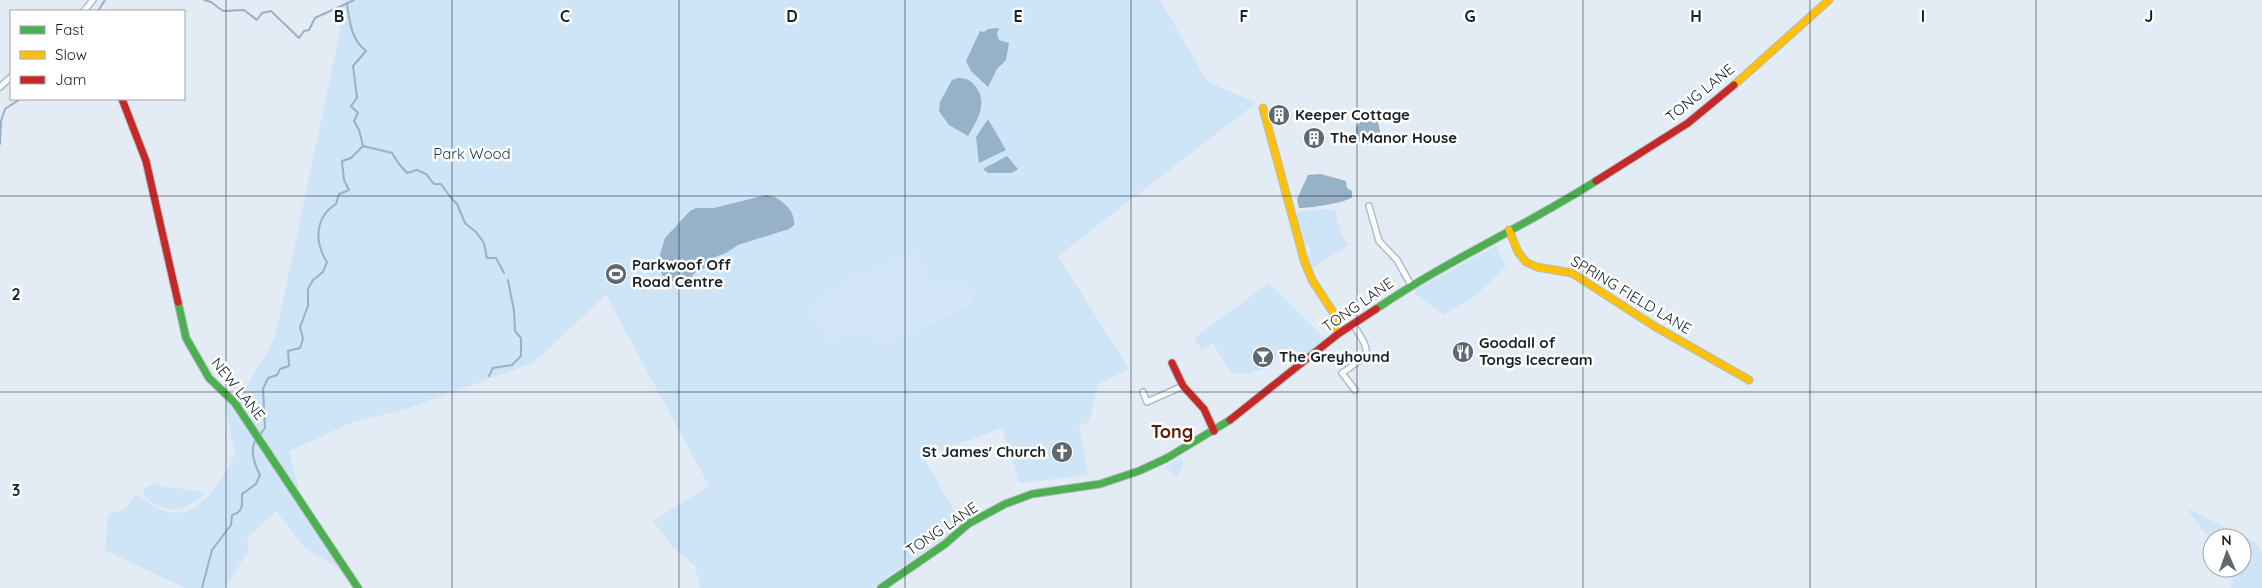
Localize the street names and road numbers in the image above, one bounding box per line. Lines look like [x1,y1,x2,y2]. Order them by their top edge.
street label: TONG LANE [1662,59,1738,126]
street label: SPRING FIELD LANE [1567,251,1695,338]
street label: TONG LANE [1318,273,1397,336]
street label: NEW LANE [207,354,269,424]
street label: TONG LANE [902,498,981,560]

